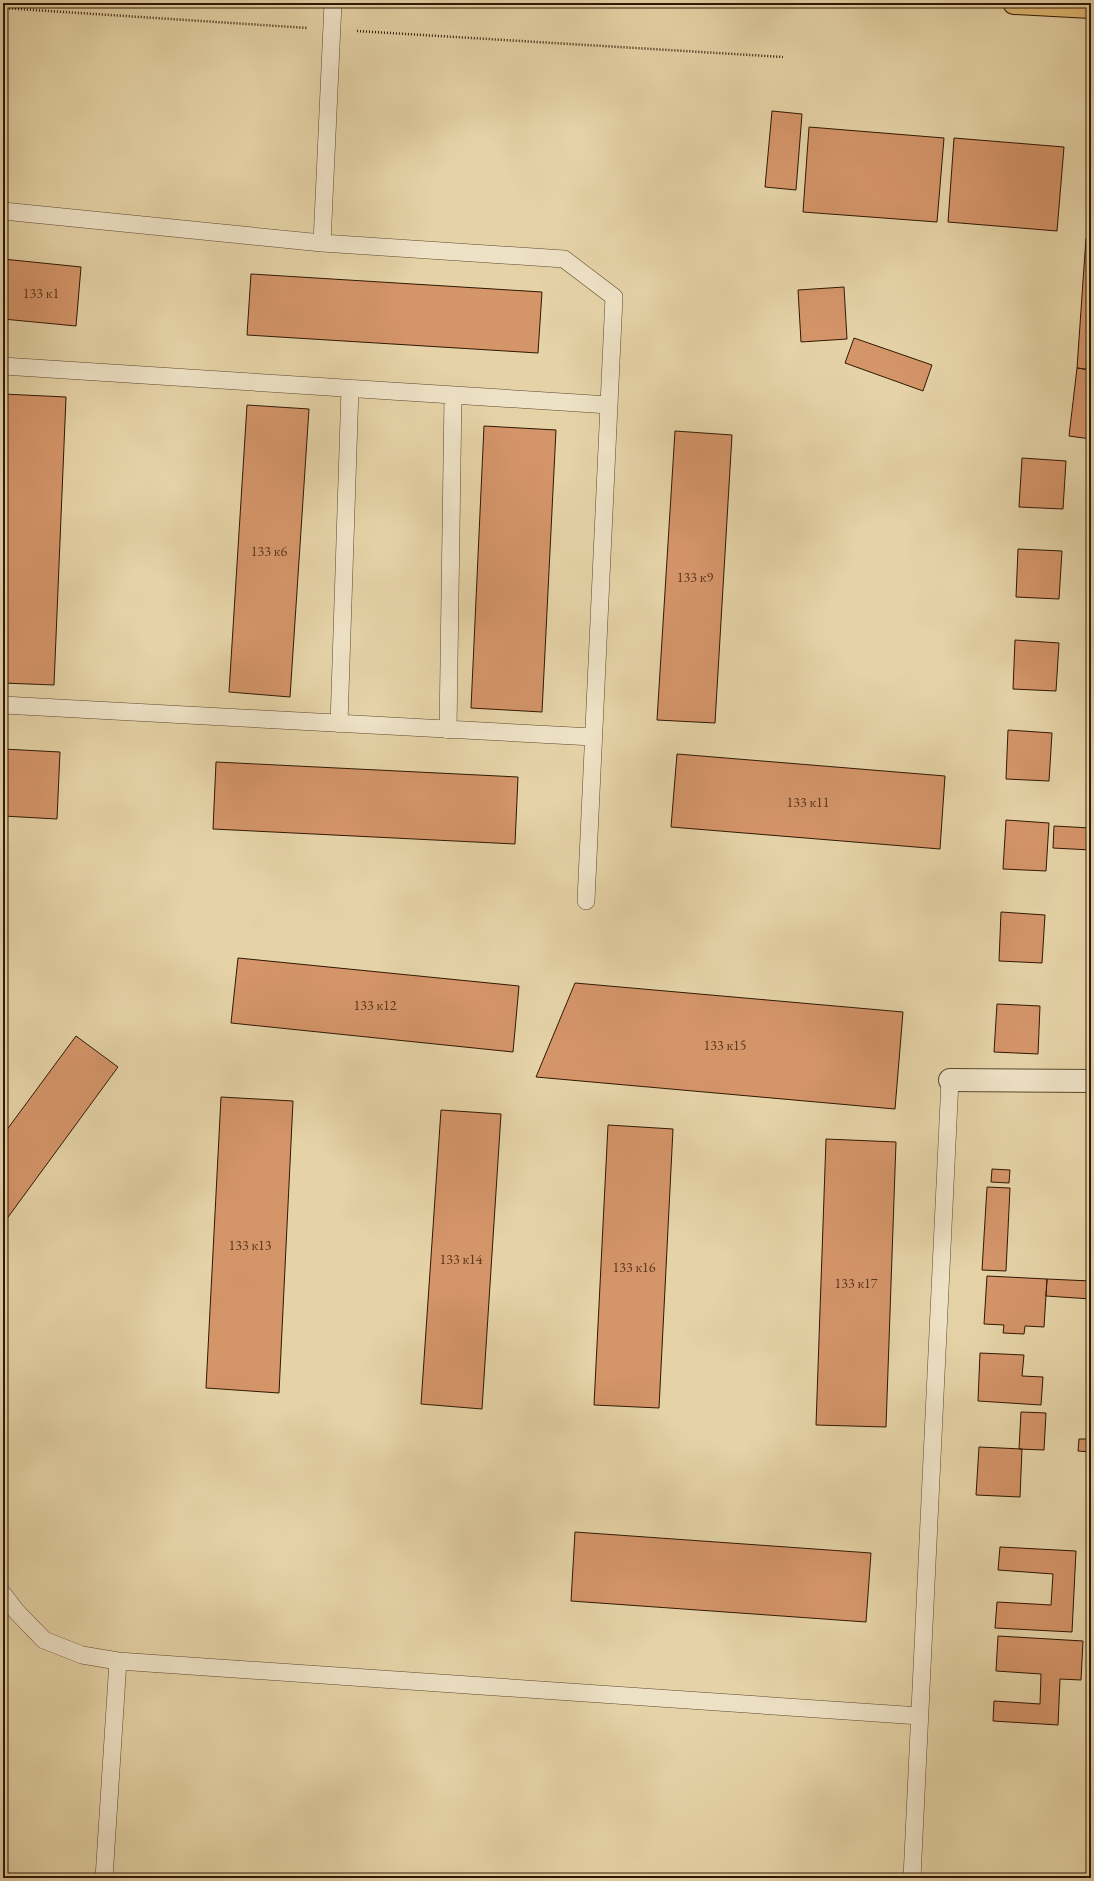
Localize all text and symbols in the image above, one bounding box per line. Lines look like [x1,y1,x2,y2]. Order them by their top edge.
house number: 133 к1 [23,284,59,302]
house number: 133 к6 [251,542,287,560]
house number: 133 к9 [677,568,713,586]
house number: 133 к11 [786,793,830,811]
house number: 133 к12 [353,996,397,1014]
house number: 133 к15 [703,1036,747,1054]
house number: 133 к13 [228,1236,272,1254]
house number: 133 к14 [439,1250,483,1268]
house number: 133 к16 [612,1258,656,1276]
house number: 133 к17 [834,1274,878,1292]

